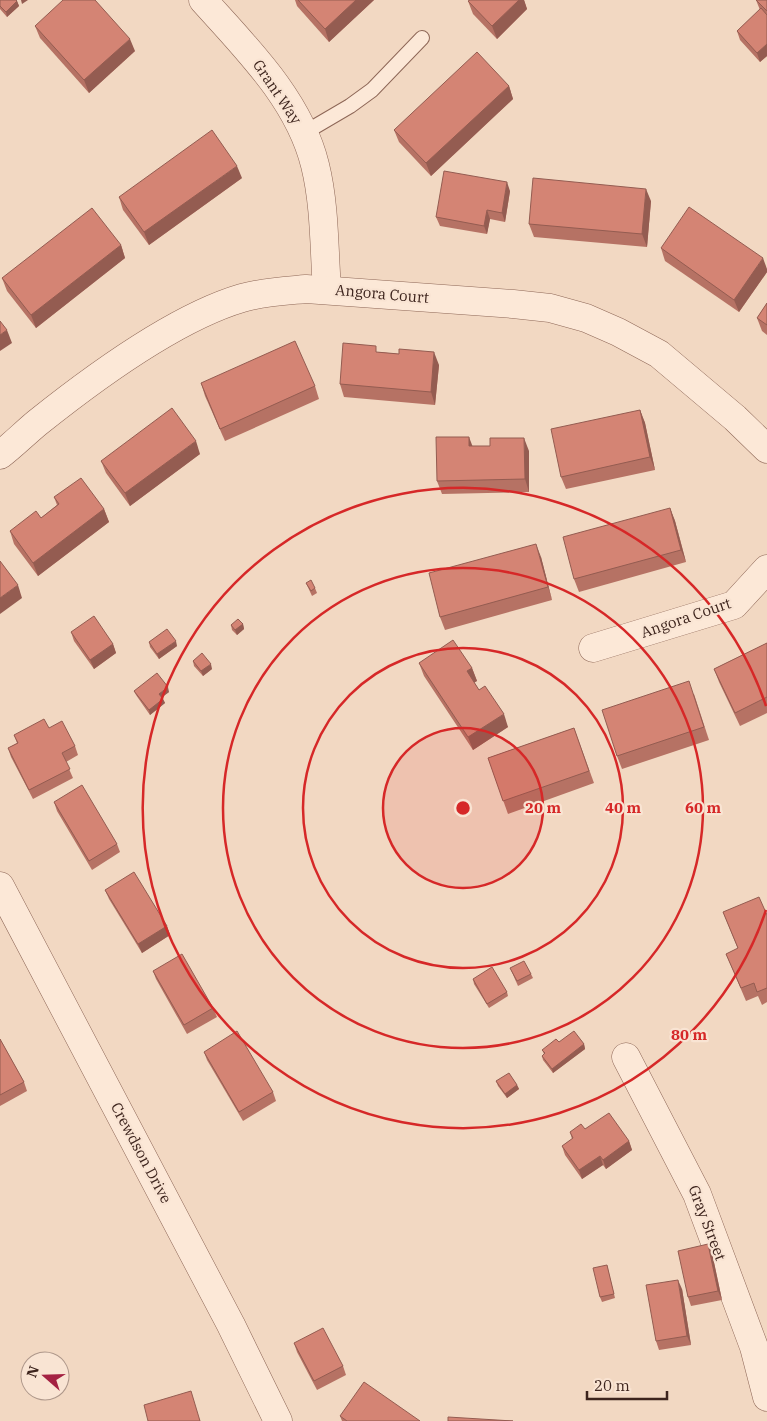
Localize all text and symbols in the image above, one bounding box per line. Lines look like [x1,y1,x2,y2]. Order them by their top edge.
street label: Grant Way [249,56,306,128]
street label: Angora Court [334,280,430,307]
street label: Angora Court [638,593,733,642]
text: 20 m [525,798,561,817]
text: 40 m [605,798,641,817]
text: 60 m [685,798,721,817]
centre of rings [454,799,472,817]
text: 80 m [671,1025,707,1044]
street label: Crewdson Drive [107,1099,176,1206]
street label: Gray Street [684,1182,731,1263]
north arrow [20,1351,70,1401]
text: N [22,1363,43,1380]
scale bar [587,1368,667,1400]
text: 20 m [594,1376,630,1395]

